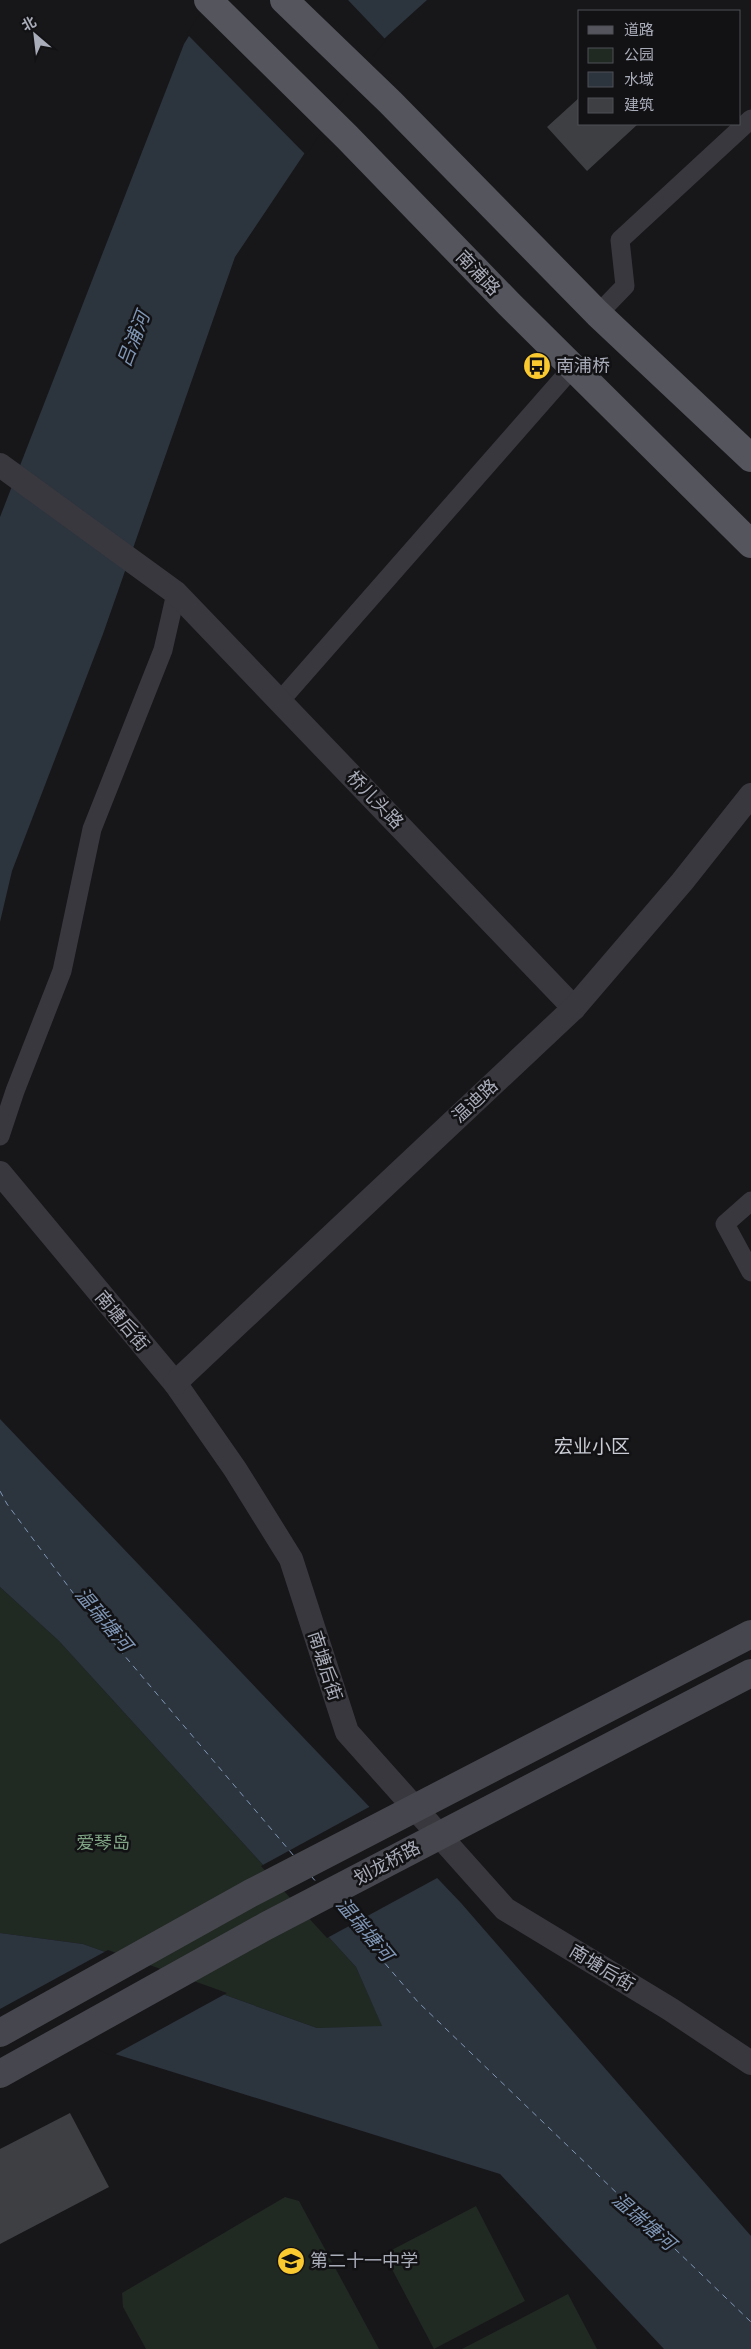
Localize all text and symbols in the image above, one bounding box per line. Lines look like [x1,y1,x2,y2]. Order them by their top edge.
north arrow [10,10,60,60]
legend [578,10,741,125]
text: 北 [19,13,39,35]
text: 道路 [624,21,654,39]
text: 公园 [624,46,654,64]
text: 水域 [624,71,654,89]
text: 建筑 [624,96,654,114]
street label: 南浦路 [451,246,505,300]
water label: 吕浦河 [113,305,156,370]
bus stop icon: 南浦桥 [522,351,552,381]
place label: 南浦桥 [556,355,610,377]
street label: 桥儿头路 [342,766,408,834]
street label: 温迪路 [448,1075,502,1127]
street label: 南塘后街 [90,1286,154,1356]
district label: 宏业小区 [554,1435,630,1458]
water label: 温瑞塘河 [70,1583,139,1659]
street label: 南塘后街 [303,1628,347,1704]
park label: 爱琴岛 [76,1832,130,1854]
street label: 划龙桥路 [350,1836,424,1890]
water label: 温瑞塘河 [331,1893,400,1969]
street label: 南塘后街 [565,1940,639,1996]
water label: 温瑞塘河 [607,2188,683,2258]
school or university icon: 第二十一中学 [276,2246,306,2276]
place label: 第二十一中学 [310,2250,418,2272]

